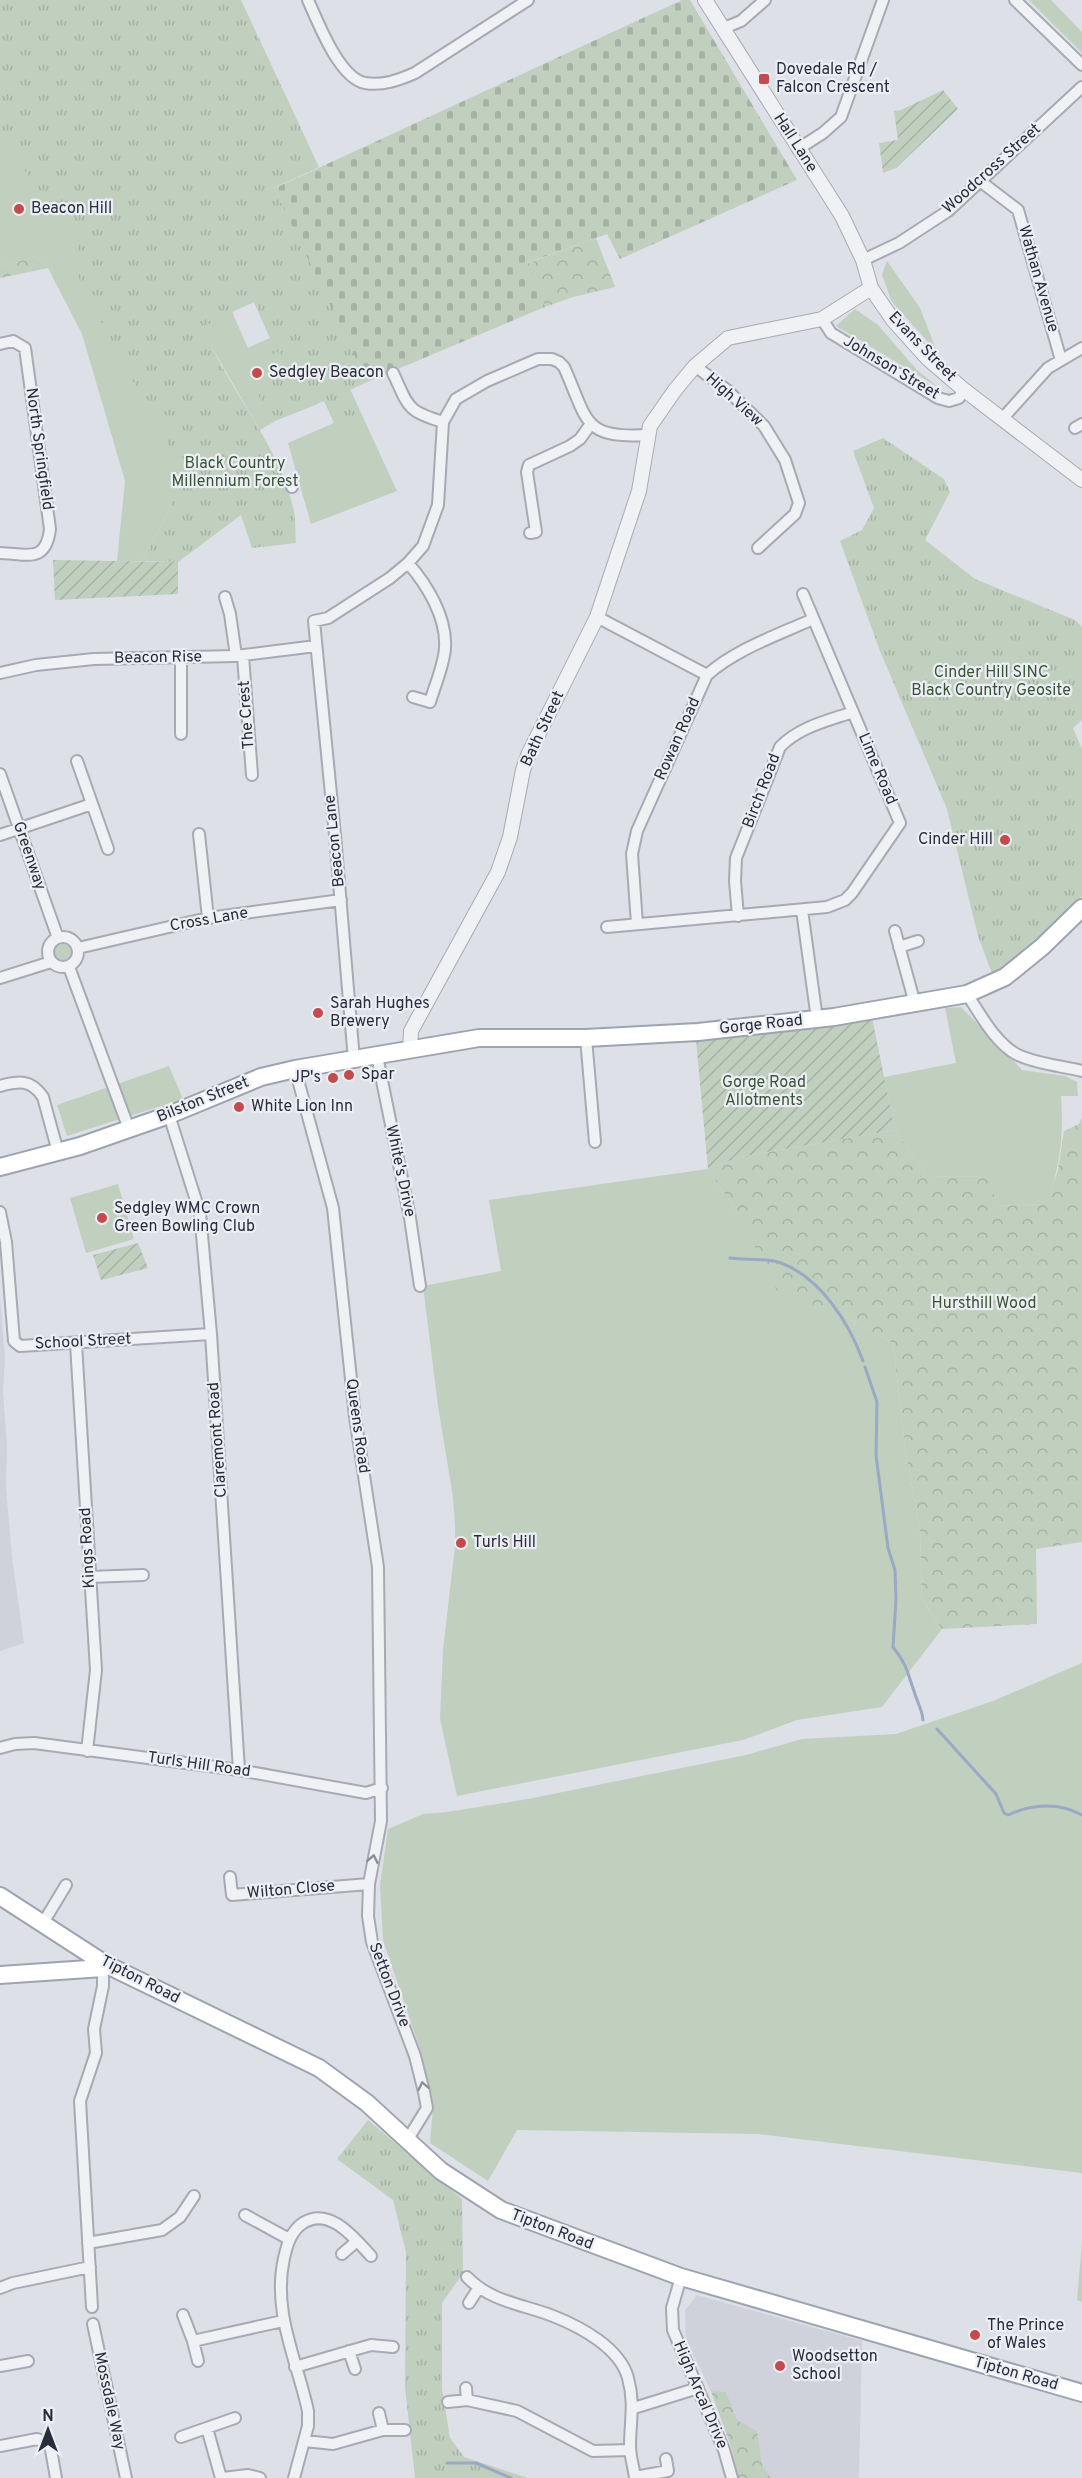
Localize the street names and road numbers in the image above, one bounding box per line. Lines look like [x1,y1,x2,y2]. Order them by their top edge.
street label: Hall Lane [768,110,822,176]
street label: Woodcross Street [939,119,1045,219]
street label: Wathan Avenue [1013,223,1063,335]
street label: Evans Street [884,308,960,386]
street label: Johnson Street [839,331,943,405]
street label: High View [701,369,767,431]
street label: North Springfield [21,387,57,511]
street label: Beacon Rise [114,647,202,669]
street label: The Crest [235,680,259,750]
street label: Bath Street [517,688,569,770]
street label: Rowan Road [651,694,705,784]
street label: Lime Road [853,730,901,808]
street label: Birch Road [739,751,785,831]
street label: Beacon Lane [320,794,350,888]
street label: Greenway [8,819,50,893]
street label: Cross Lane [168,903,250,937]
street label: Gorge Road [718,1011,804,1039]
street label: Bilston Street [154,1072,252,1128]
street label: White's Drive [380,1123,420,1219]
street label: School Street [34,1329,132,1355]
street label: Queens Road [340,1377,374,1475]
street label: Claremont Road [204,1381,232,1499]
street label: Kings Road [76,1507,100,1589]
street label: Turls Hill Road [146,1748,252,1782]
street label: Wilton Close [246,1876,336,1904]
street label: Setton Drive [364,1940,414,2030]
street label: Tipton Road [97,1951,183,2009]
street label: Tipton Road [508,2205,596,2255]
street label: High Arcal Drive [668,2338,732,2452]
street label: Mossdale Way [89,2350,129,2452]
street label: Tipton Road [972,2352,1060,2396]

